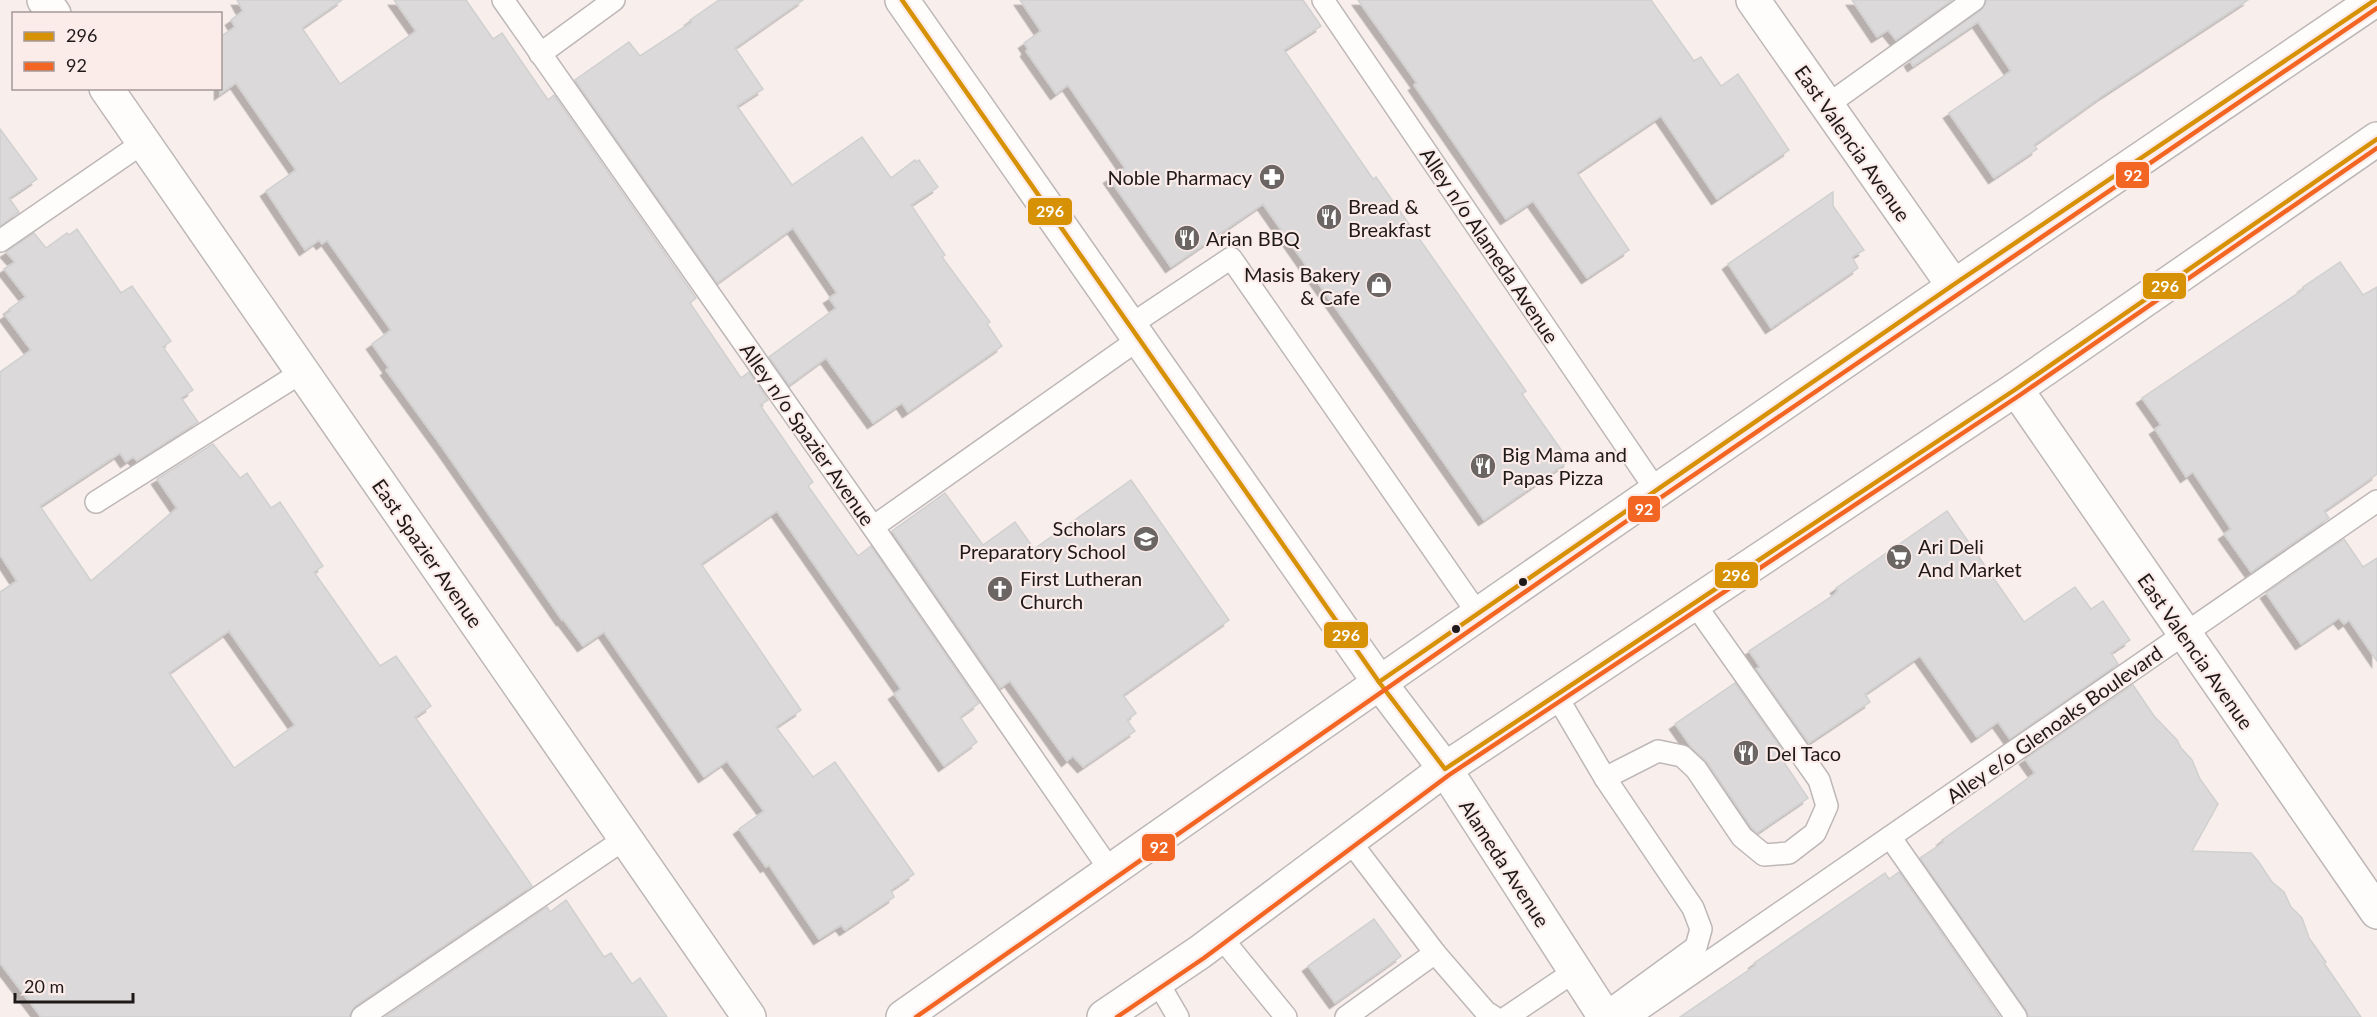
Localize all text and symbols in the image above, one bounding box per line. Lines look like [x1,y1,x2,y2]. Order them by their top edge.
legend [12,12,222,90]
text: 296 [66,24,97,46]
text: 92 [66,54,87,76]
street label: East Valencia Avenue [1790,60,1916,226]
street label: Alley n/o Alameda Avenue [1416,143,1564,347]
line badge: 92 [2115,161,2150,189]
pharmacy icon: Noble Pharmacy [1257,162,1287,192]
place label: Noble Pharmacy [1108,165,1253,189]
text: 92 [2124,165,2142,184]
place label: Bread & Breakfast [1348,194,1431,241]
line badge: 296 [1027,197,1073,226]
text: 296 [1036,201,1064,220]
restaurant icon: Bread & Breakfast [1314,202,1344,232]
restaurant icon: Arian BBQ [1172,223,1202,253]
place label: Arian BBQ [1206,226,1300,250]
place label: Masis Bakery & Cafe [1244,262,1361,309]
shop icon: Masis Bakery & Cafe [1364,270,1394,300]
line badge: 296 [2142,272,2187,300]
text: 296 [2151,276,2179,295]
street label: Alley n/o Spazier Avenue [736,338,880,530]
place label: Big Mama and Papas Pizza [1502,442,1627,489]
restaurant icon: Big Mama and Papas Pizza [1468,451,1498,481]
street label: East Spazier Avenue [368,474,488,632]
line badge: 92 [1627,495,1661,523]
text: 92 [1635,499,1653,518]
place label: Scholars Preparatory School [959,516,1126,563]
school or university icon: Scholars Preparatory School [1131,524,1161,554]
place label: Ari Deli And Market [1918,534,2022,581]
supermarket icon: Ari Deli And Market [1884,542,1914,572]
line badge: 296 [1714,561,1759,589]
text: 296 [1722,565,1750,584]
place label: First Lutheran Church [1020,566,1142,613]
street label: East Valencia Avenue [2133,568,2259,734]
church icon: First Lutheran Church [985,574,1015,604]
unlabelled marker [1517,576,1529,588]
line badge: 296 [1323,621,1369,649]
unlabelled marker [1450,623,1462,635]
text: 296 [1332,625,1360,644]
street label: Alley e/o Glenoaks Boulevard [1941,640,2167,808]
restaurant icon: Del Taco [1731,738,1761,768]
place label: Del Taco [1766,741,1841,765]
street label: Alameda Avenue [1455,795,1555,931]
line badge: 92 [1141,833,1176,862]
text: 92 [1150,837,1168,856]
scale bar [15,966,134,1004]
text: 20 m [24,975,64,997]

